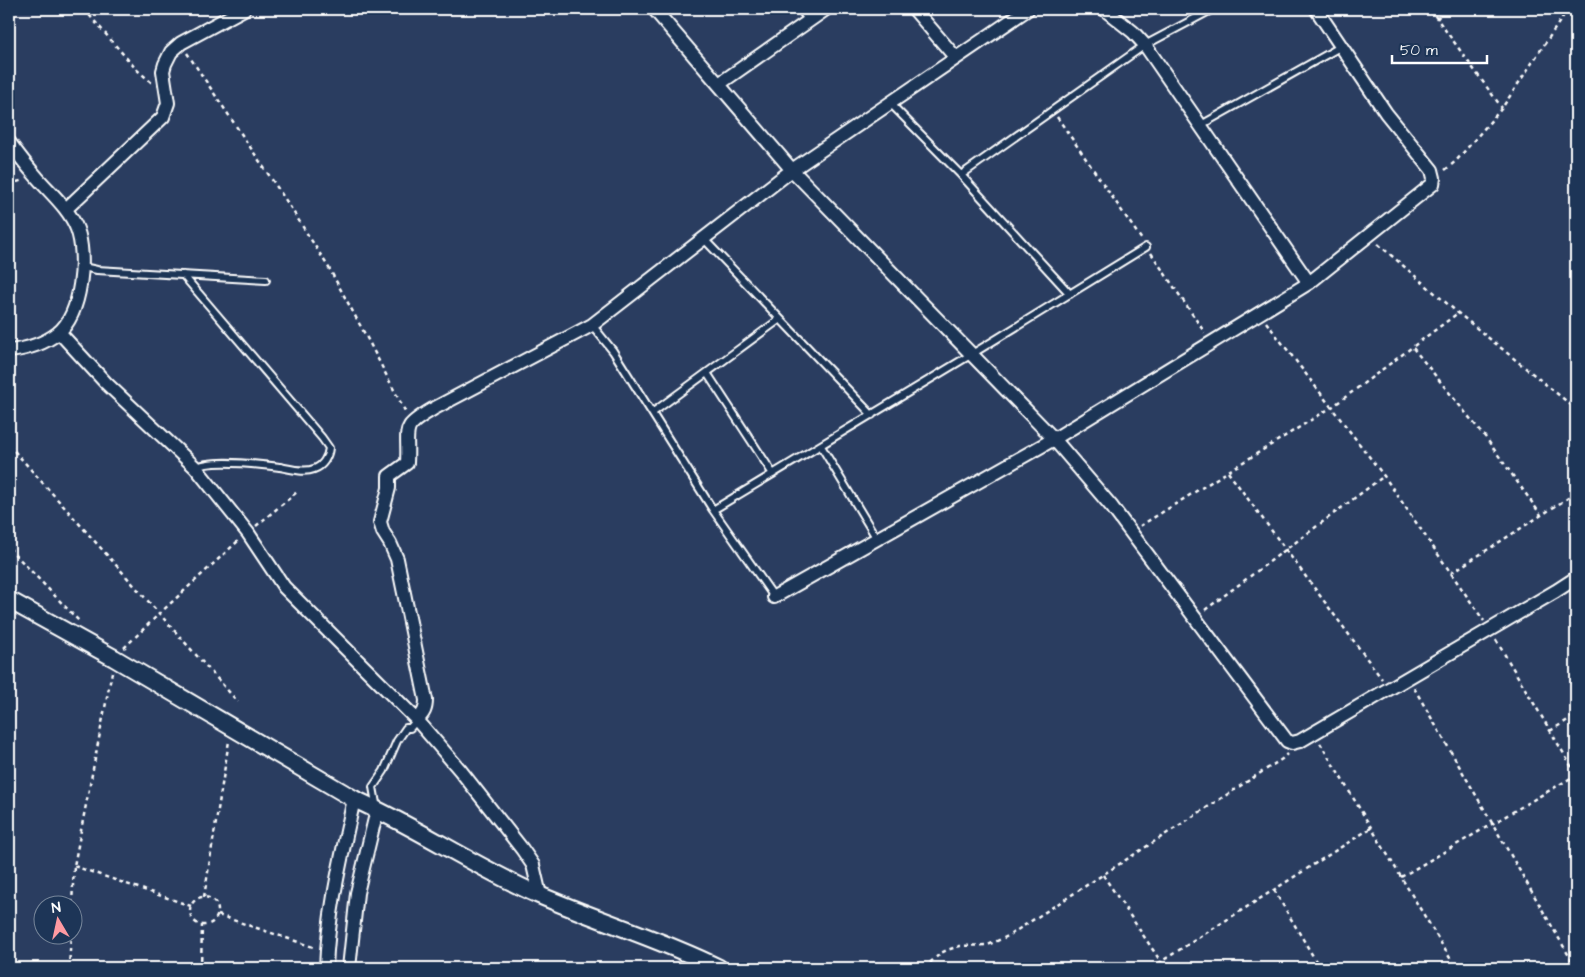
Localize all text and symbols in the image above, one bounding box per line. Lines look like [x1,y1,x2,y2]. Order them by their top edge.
scale bar [1392,32,1488,64]
text: 50 m [1400,40,1438,61]
north arrow [32,894,82,944]
text: N [50,898,62,919]

